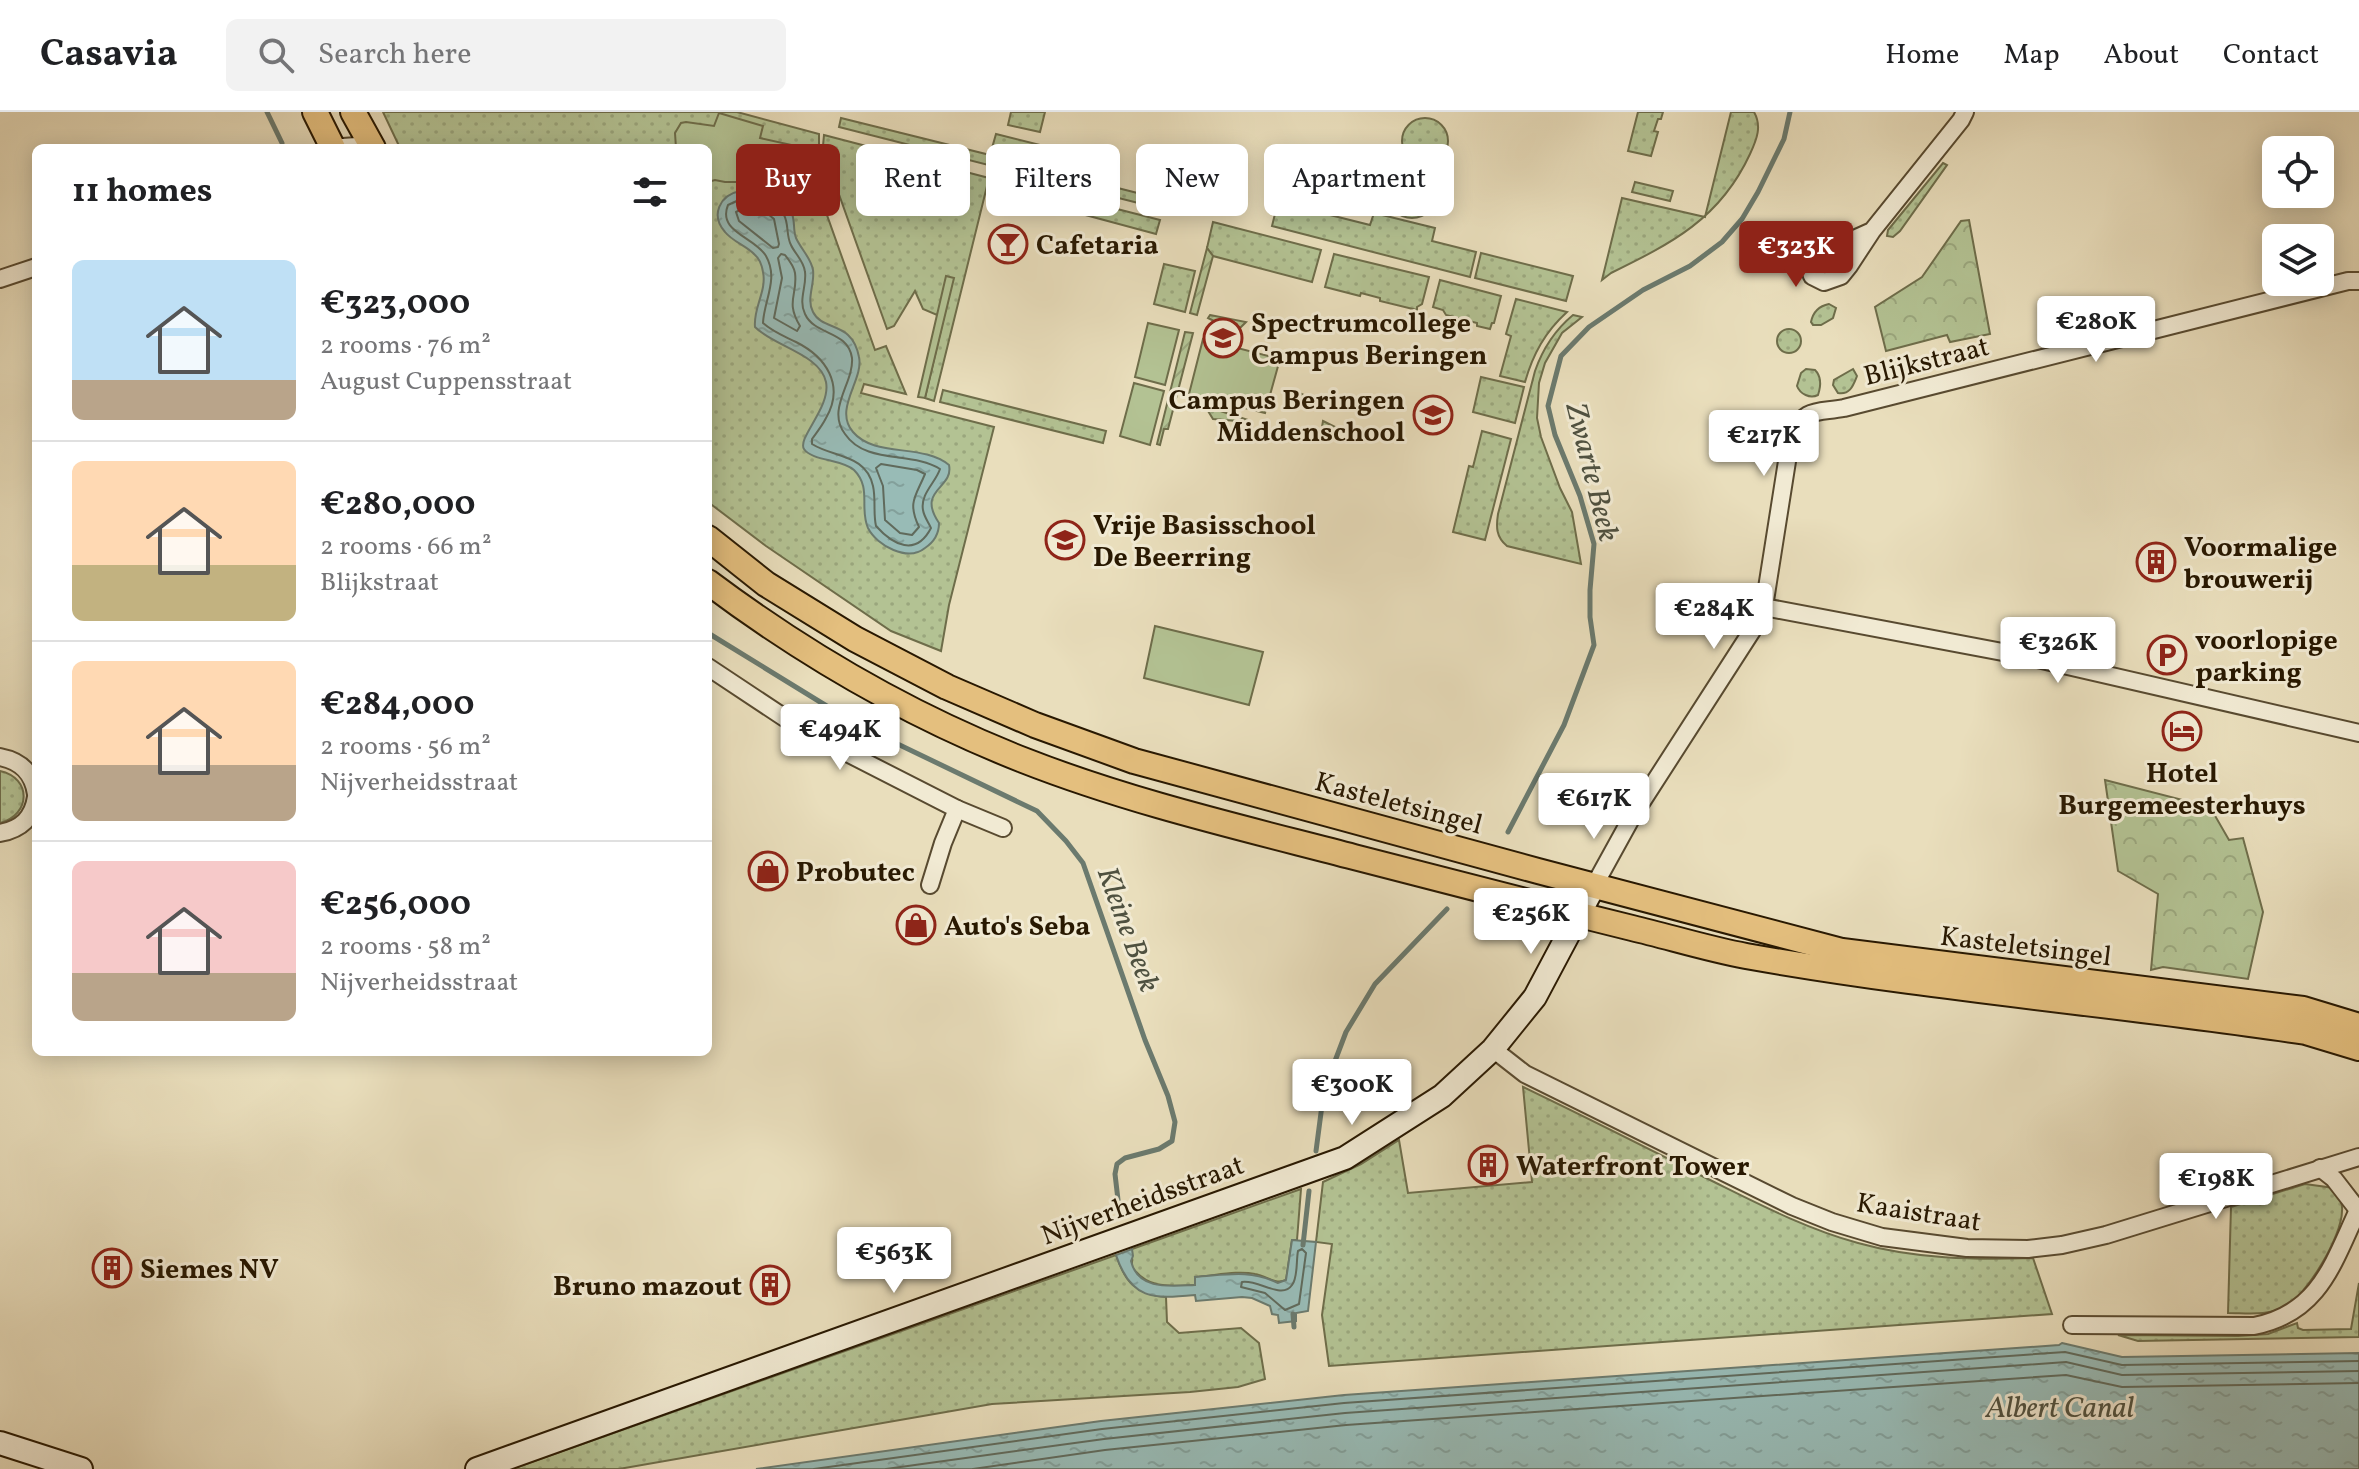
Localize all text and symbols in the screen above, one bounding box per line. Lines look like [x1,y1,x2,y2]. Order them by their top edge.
search box [226,19,786,91]
text: Casavia [40,29,178,82]
icon: search [254,33,298,77]
text: Search here [318,34,471,76]
text: Home [1885,36,1959,75]
text: Map [2003,36,2059,75]
text: About [2103,36,2179,75]
text: Contact [2223,36,2319,75]
map controls [2262,136,2334,296]
button: locate [2262,136,2334,208]
chip: Buy [736,144,840,216]
chip: Rent [856,144,970,216]
chip: Filters [986,144,1120,216]
chip: New [1136,144,1248,216]
chip: Apartment [1264,144,1454,216]
text: 11 homes [72,169,212,216]
icon: filters [628,170,672,214]
pin: €323K [1740,221,1852,289]
bar icon: Cafetaria [987,223,1029,265]
button: layers [2262,224,2334,296]
place label: Cafetaria [1036,227,1159,266]
text: €323K [1757,229,1835,265]
text: €323,000 [320,281,470,328]
icon: home [136,292,232,388]
pin: €280K [2040,296,2152,364]
text: €280K [2055,304,2137,340]
place label: Spectrumcollege Campus Beringen [1251,305,1488,376]
school or university icon: Spectrumcollege Campus Beringen [1202,317,1244,359]
text: 2 rooms · 76 m² [320,328,491,364]
street label: Blijkstraat [1860,328,1993,397]
text: August Cuppensstraat [320,364,572,400]
place label: Campus Beringen Middenschool [1169,382,1405,453]
school or university icon: Campus Beringen Middenschool [1412,394,1454,436]
water label: Zwarte Beek [1553,398,1629,546]
pin: €217K [1708,410,1820,478]
text: €217K [1727,418,1801,454]
text: €280,000 [320,482,476,529]
icon: home [136,493,232,589]
place label: Vrije Basisschool De Beerring [1093,507,1316,578]
school or university icon: Vrije Basisschool De Beerring [1044,519,1086,561]
text: 2 rooms · 66 m² [320,529,492,565]
place label: Voormalige brouwerij [2184,529,2337,600]
building icon: Voormalige brouwerij [2135,541,2177,583]
text: Blijkstraat [320,565,439,601]
pin: €284K [1658,583,1770,651]
text: €284K [1674,591,1754,627]
pin: €326K [2002,617,2114,685]
place label: voorlopige parking [2195,622,2338,693]
text: €326K [2018,625,2098,661]
parking icon: voorlopige parking [2146,634,2188,676]
text: €284,000 [320,682,474,729]
icon: home [136,693,232,789]
pin: €494K [784,704,896,772]
hotel icon: Hotel Burgemeesterhuys [2161,710,2203,752]
text: €494K [799,712,881,748]
text: 2 rooms · 56 m² [320,729,491,765]
place label: Hotel Burgemeesterhuys [2058,755,2306,826]
street label: Kasteletsingel [1310,763,1487,846]
text: Nijverheidsstraat [320,765,518,801]
pin: €617K [1538,773,1650,841]
text: €617K [1556,781,1632,817]
shop icon: Probutec [747,850,789,892]
place label: Probutec [796,854,915,893]
water label: Kleine Beek [1085,861,1169,998]
text: €256,000 [320,882,471,929]
pin: €256K [1475,888,1587,956]
icon: home [136,893,232,989]
text: €256K [1492,896,1570,932]
shop icon: Auto's Seba [895,904,937,946]
place label: Auto's Seba [944,908,1091,947]
street label: Kasteletsingel [1938,918,2114,977]
text: 2 rooms · 58 m² [320,929,491,965]
text: Nijverheidsstraat [320,965,518,1001]
pin: €300K [1296,1059,1408,1127]
text: €300K [1310,1067,1394,1103]
building icon: Waterfront Tower [1467,1144,1509,1186]
street label: Nijverheidsstraat [1036,1147,1250,1256]
place label: Waterfront Tower [1516,1148,1749,1187]
pin: €198K [2160,1153,2272,1221]
text: €198K [2178,1161,2254,1197]
street label: Kaaistraat [1853,1184,1984,1243]
pin: €563K [838,1227,950,1295]
text: €563K [855,1235,933,1271]
building icon: Siemes NV [91,1247,133,1289]
place label: Siemes NV [140,1251,279,1290]
building icon: Bruno mazout [749,1264,791,1306]
place label: Bruno mazout [553,1268,742,1307]
water label: Albert Canal [1985,1388,2135,1430]

